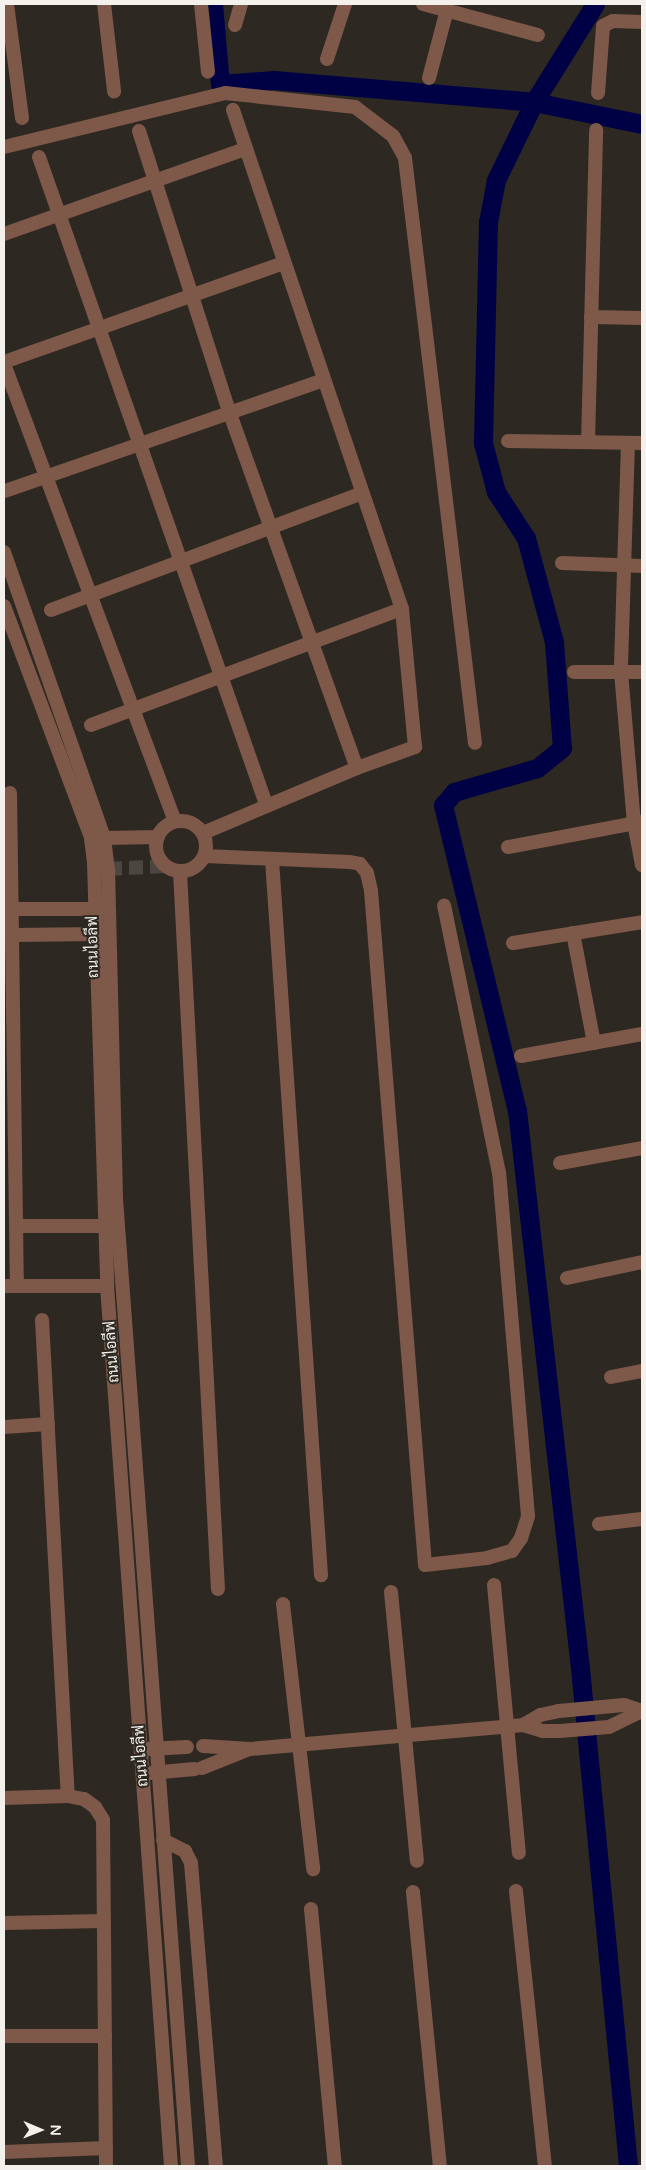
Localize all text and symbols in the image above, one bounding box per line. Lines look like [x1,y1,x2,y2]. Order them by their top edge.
street label: ถนนไอลีฟ [83,916,103,978]
street label: ถนนไอลีฟ [101,1320,123,1384]
street label: ถนนไอลีฟ [130,1724,152,1788]
north arrow [15,2105,65,2155]
text: N [47,2124,64,2136]

